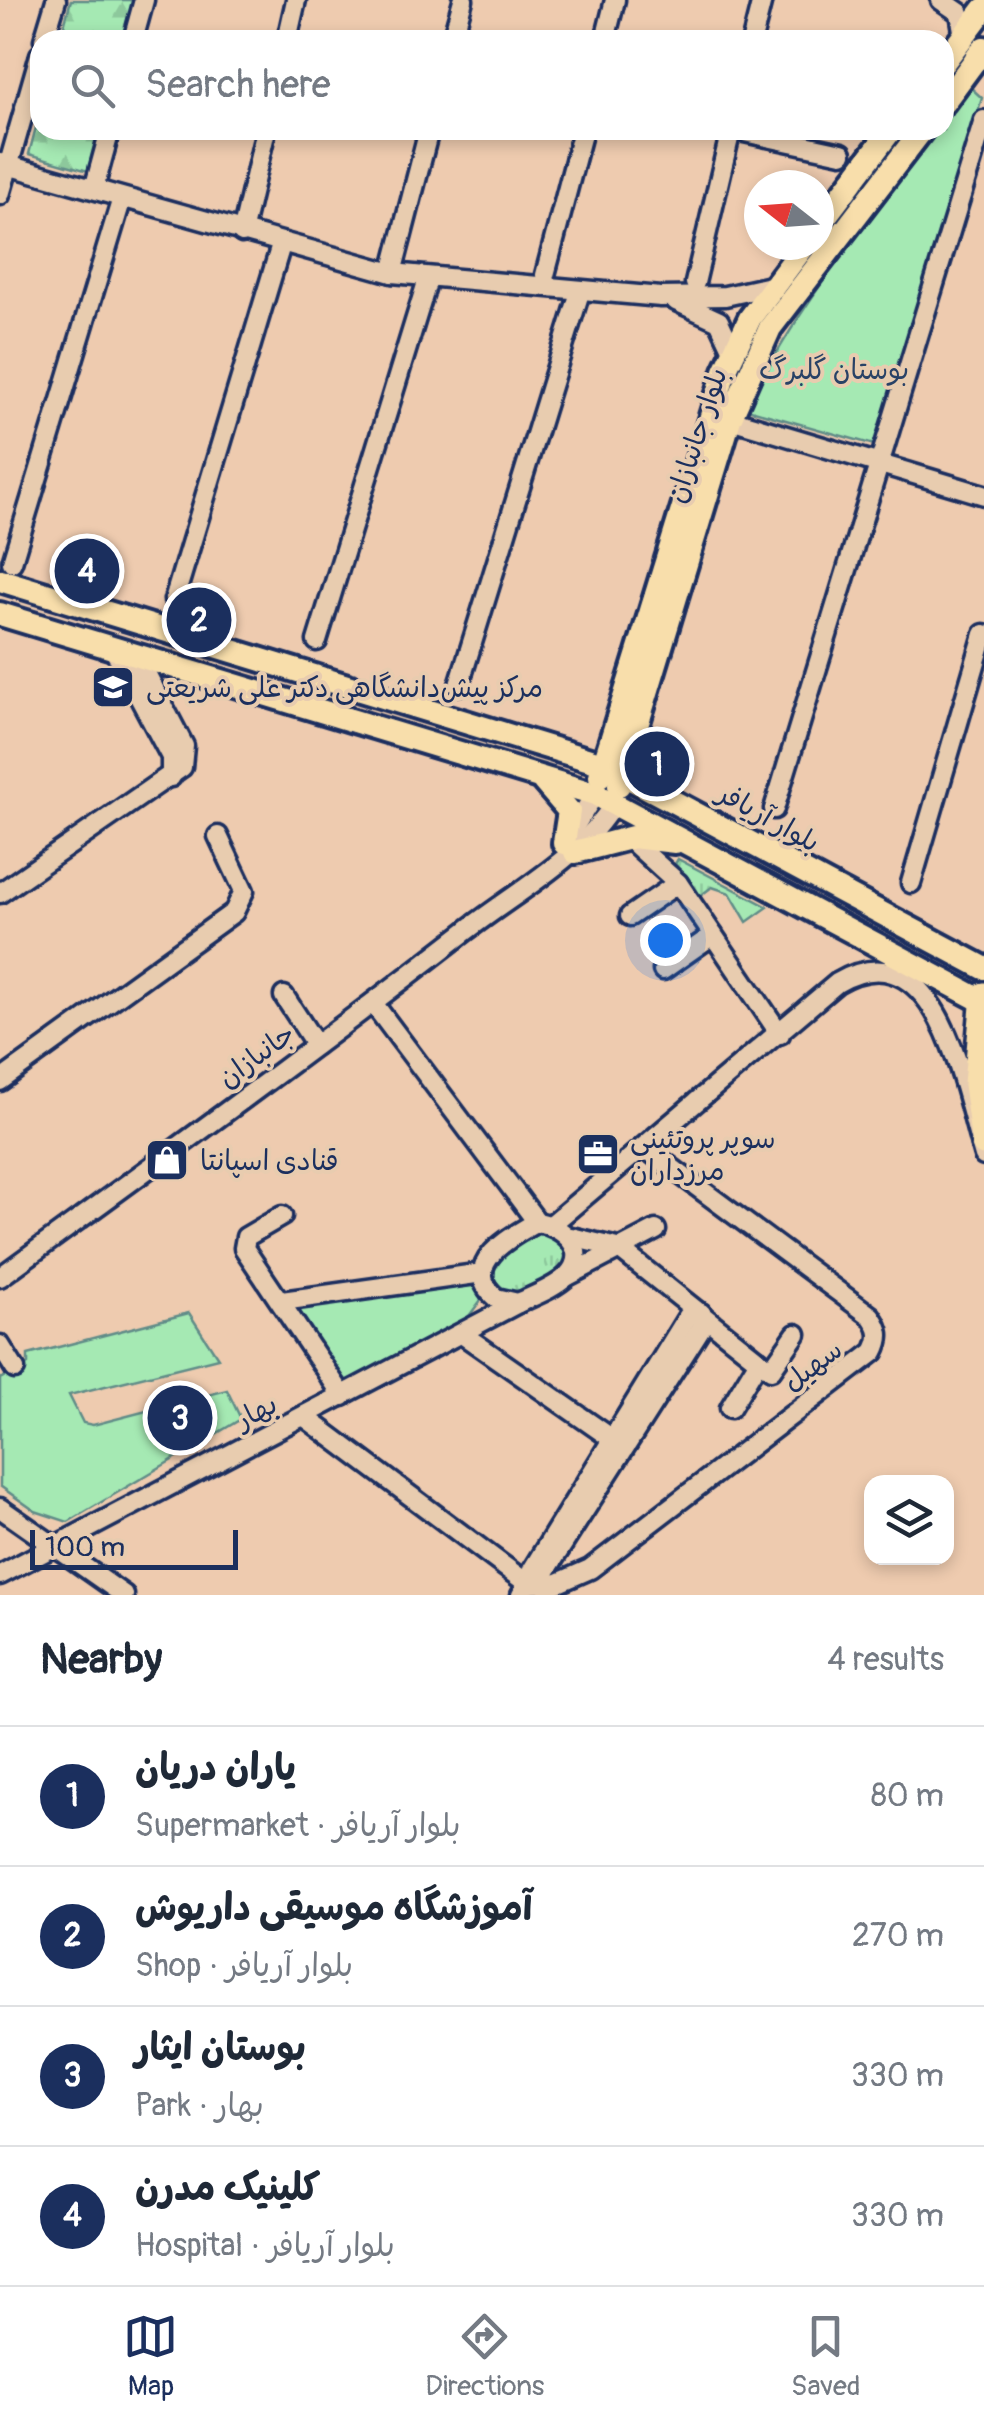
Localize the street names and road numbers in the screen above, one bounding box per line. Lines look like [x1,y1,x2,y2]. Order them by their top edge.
street label: بلوار جانبازان [659,363,736,508]
street label: بلوار آریافر [709,775,826,861]
street label: جانبازان [211,1017,302,1096]
street label: سهیل [776,1332,850,1400]
street label: بهار [228,1387,284,1439]

